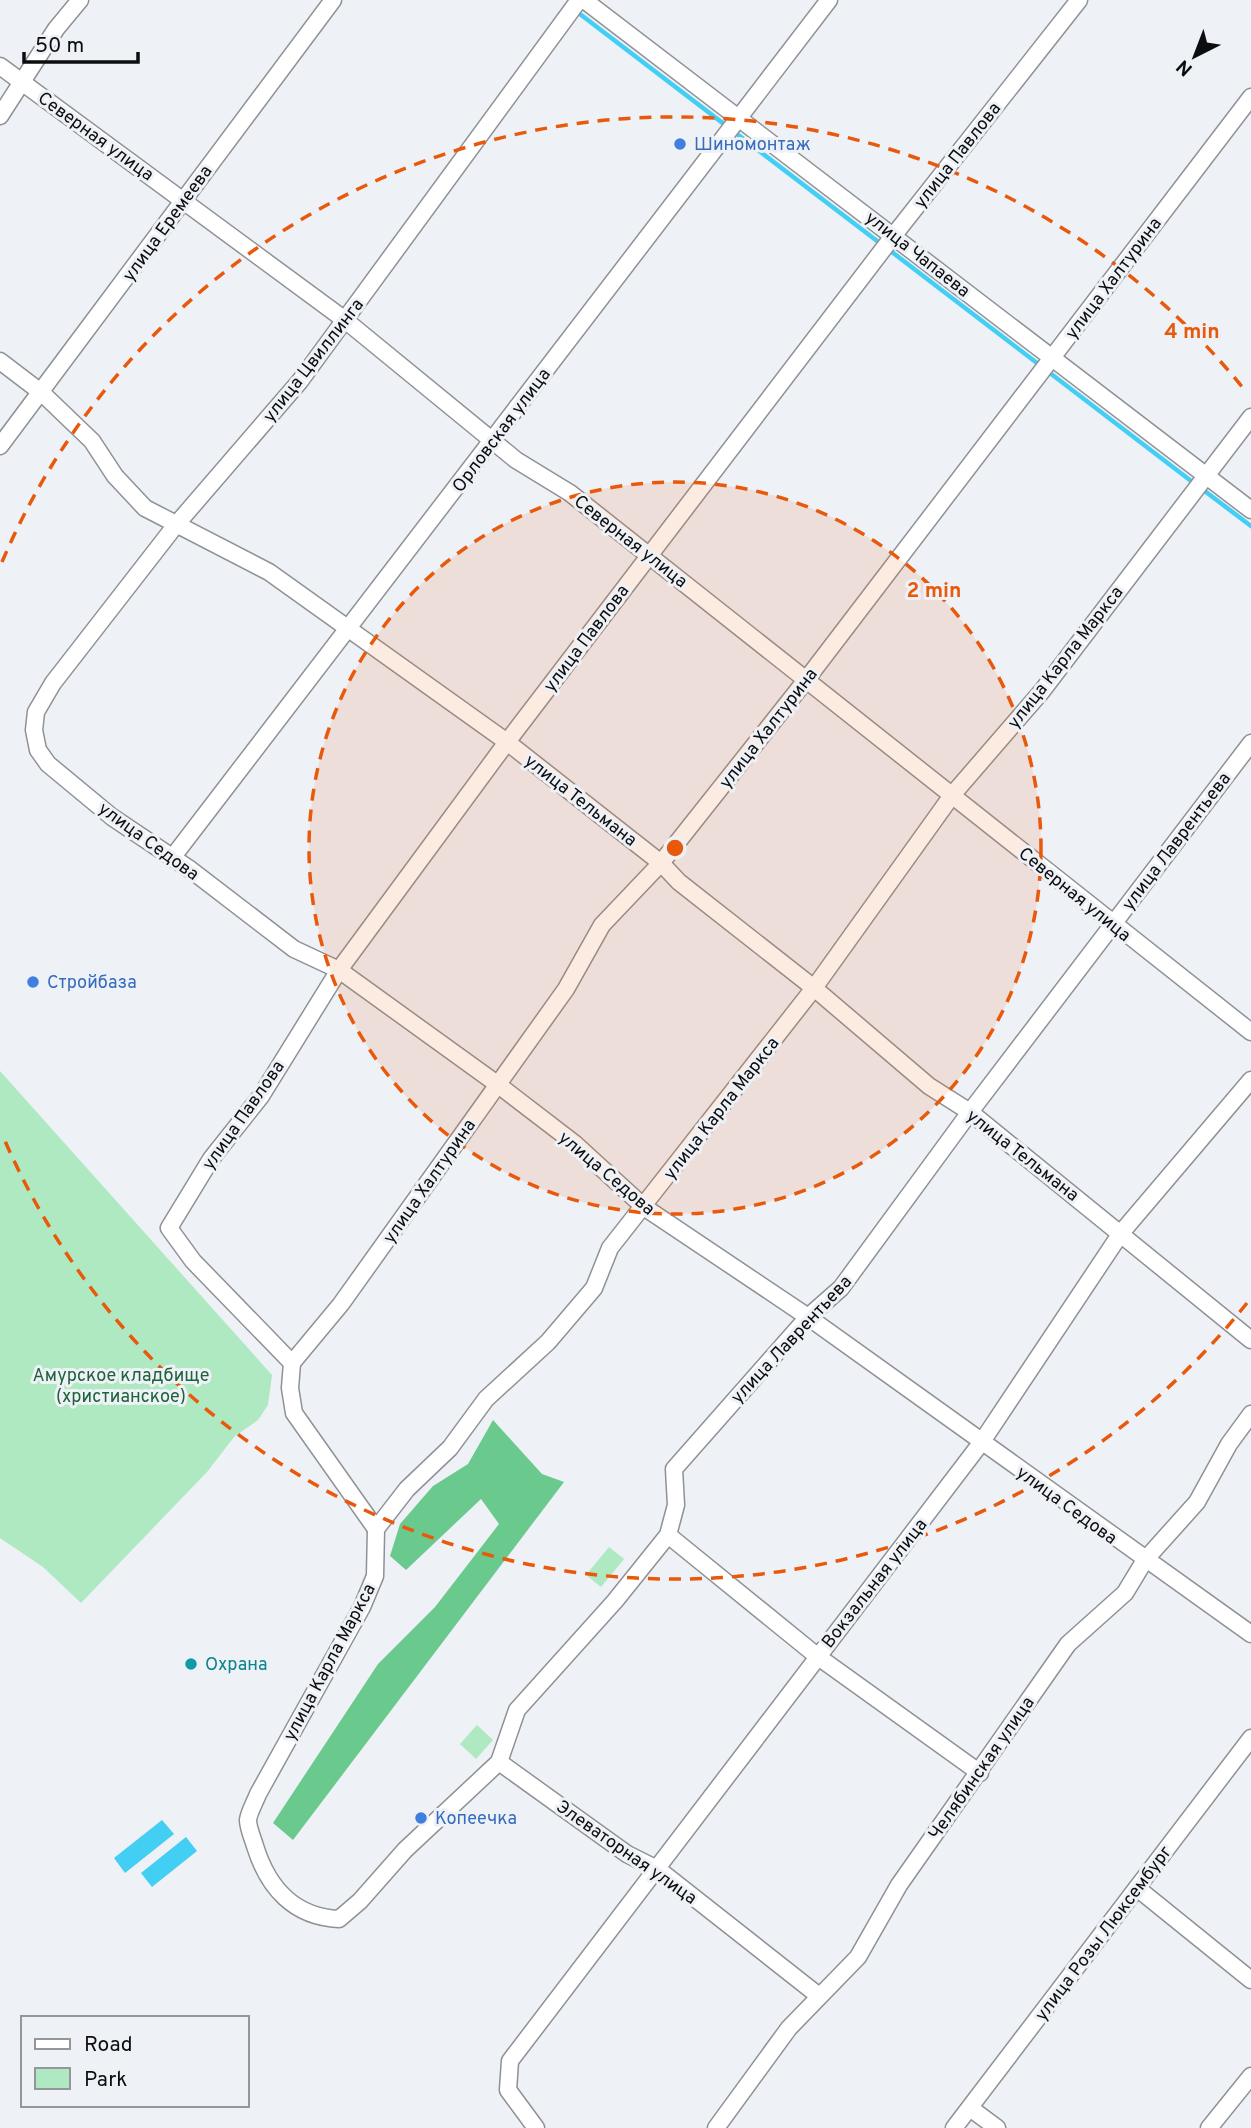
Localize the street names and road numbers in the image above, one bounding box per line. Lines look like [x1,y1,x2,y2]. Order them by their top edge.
street label: Северная улица [33,87,158,187]
street label: улица Павлова [910,98,1007,214]
street label: улица Еремеева [118,161,218,287]
street label: улица Чапаева [860,207,974,303]
street label: улица Халтурина [1061,213,1168,344]
street label: улица Цвиллинга [259,294,370,427]
street label: Орловская улица [448,364,556,498]
street label: Северная улица [569,491,692,594]
street label: улица Павлова [539,581,635,697]
street label: улица Карла Маркса [1003,582,1129,734]
street label: улица Халтурина [715,664,823,794]
street label: улица Тельмана [519,750,641,852]
street label: улица Лаврентьева [1118,768,1237,916]
street label: улица Седова [93,798,203,887]
street label: Северная улица [1013,843,1135,948]
street label: улица Карла Маркса [659,1033,785,1185]
street label: улица Павлова [198,1057,291,1175]
street label: улица Тельмана [961,1105,1083,1207]
street label: улица Халтурина [379,1115,482,1249]
street label: улица Седова [553,1127,659,1221]
street label: улица Лаврентьева [727,1271,858,1409]
street label: улица Седова [1011,1462,1121,1551]
street label: Вокзальная улица [817,1514,933,1654]
street label: улица Карла Маркса [279,1580,382,1745]
street label: Челябинская улица [924,1693,1040,1845]
street label: Элеваторная улица [551,1796,701,1910]
street label: улица Розы Люксембург [1031,1841,1178,2026]

